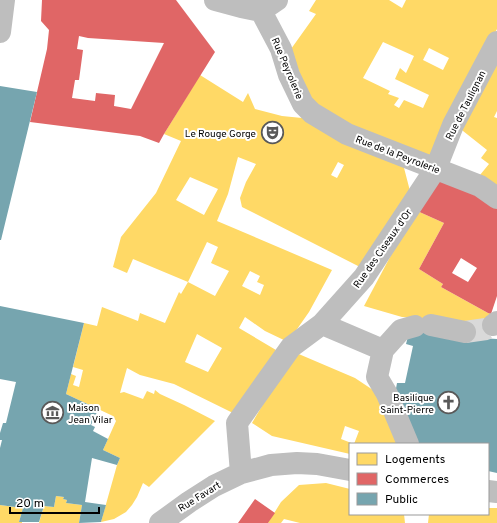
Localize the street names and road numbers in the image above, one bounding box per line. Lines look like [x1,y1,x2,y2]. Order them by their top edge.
street label: Rue Peyrolerie [268,36,305,101]
street label: Rue de Taulignan [443,69,489,143]
street label: Rue de la Peyrolerie [353,133,442,177]
street label: Rue des Ciseaux d'Or [351,206,416,291]
street label: Rue Favart [176,479,224,516]

